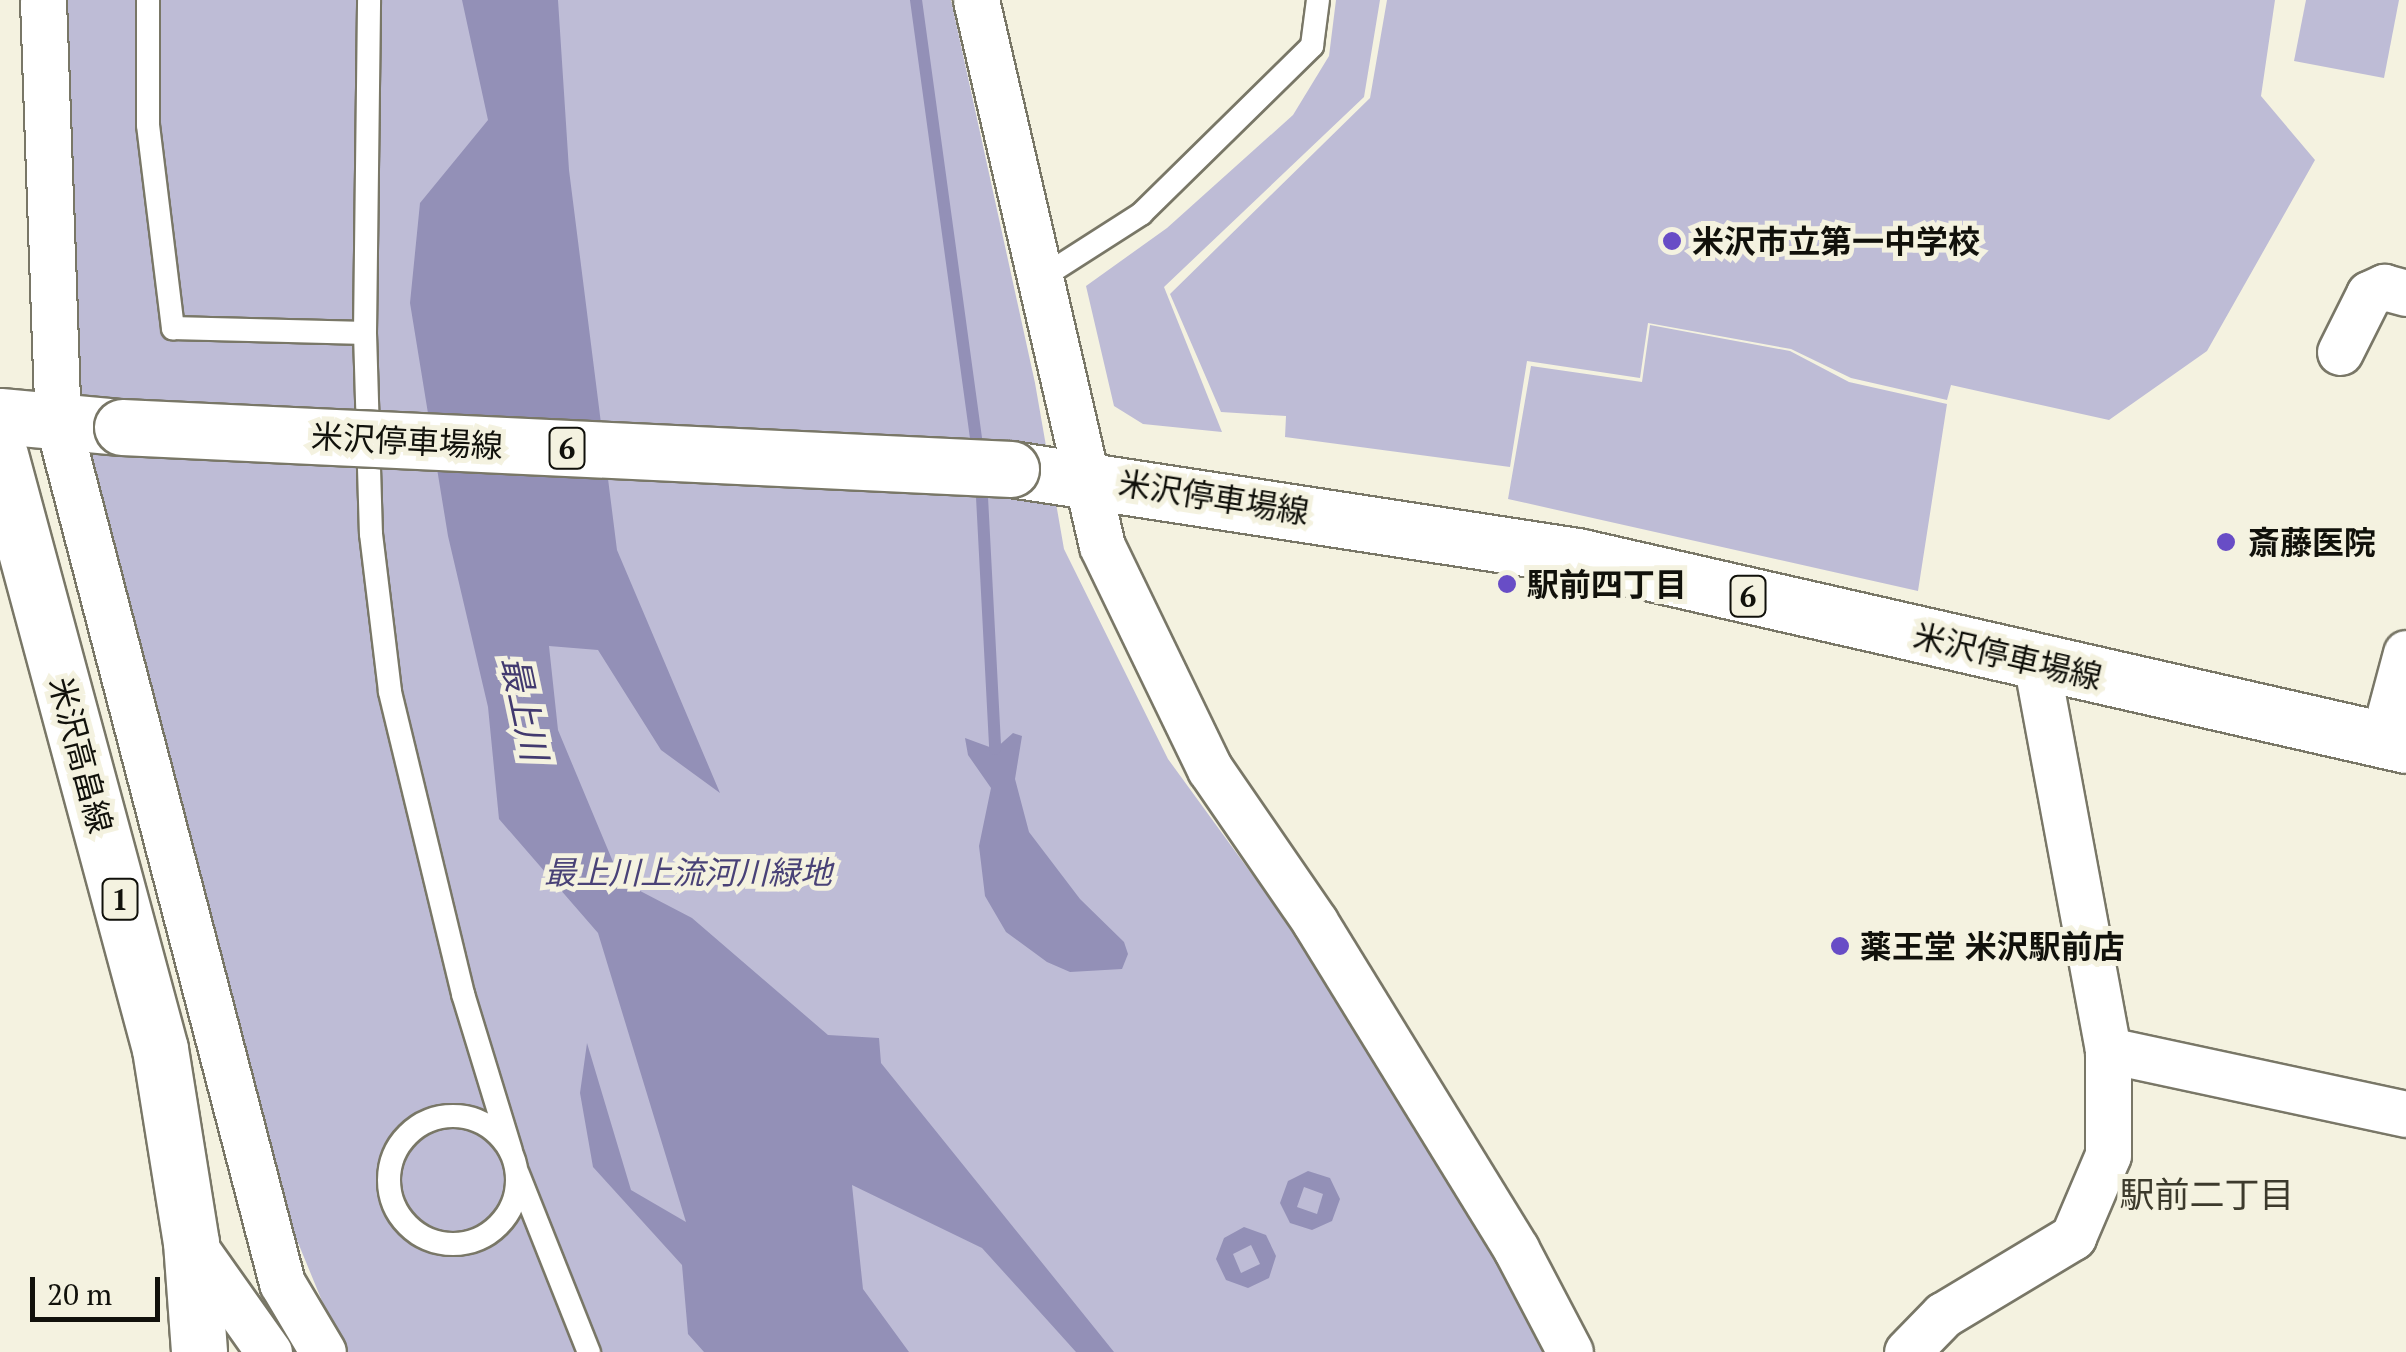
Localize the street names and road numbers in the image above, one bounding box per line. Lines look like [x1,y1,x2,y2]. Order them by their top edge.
street label: 米沢停車場線 [310,417,504,465]
road number: 6 [547,423,587,473]
street label: 米沢停車場線 [1116,463,1312,531]
road number: 6 [1728,571,1768,621]
street label: 米沢停車場線 [1910,616,2106,696]
street label: 米沢高畠線 [42,673,120,837]
road number: 1 [100,874,140,924]

